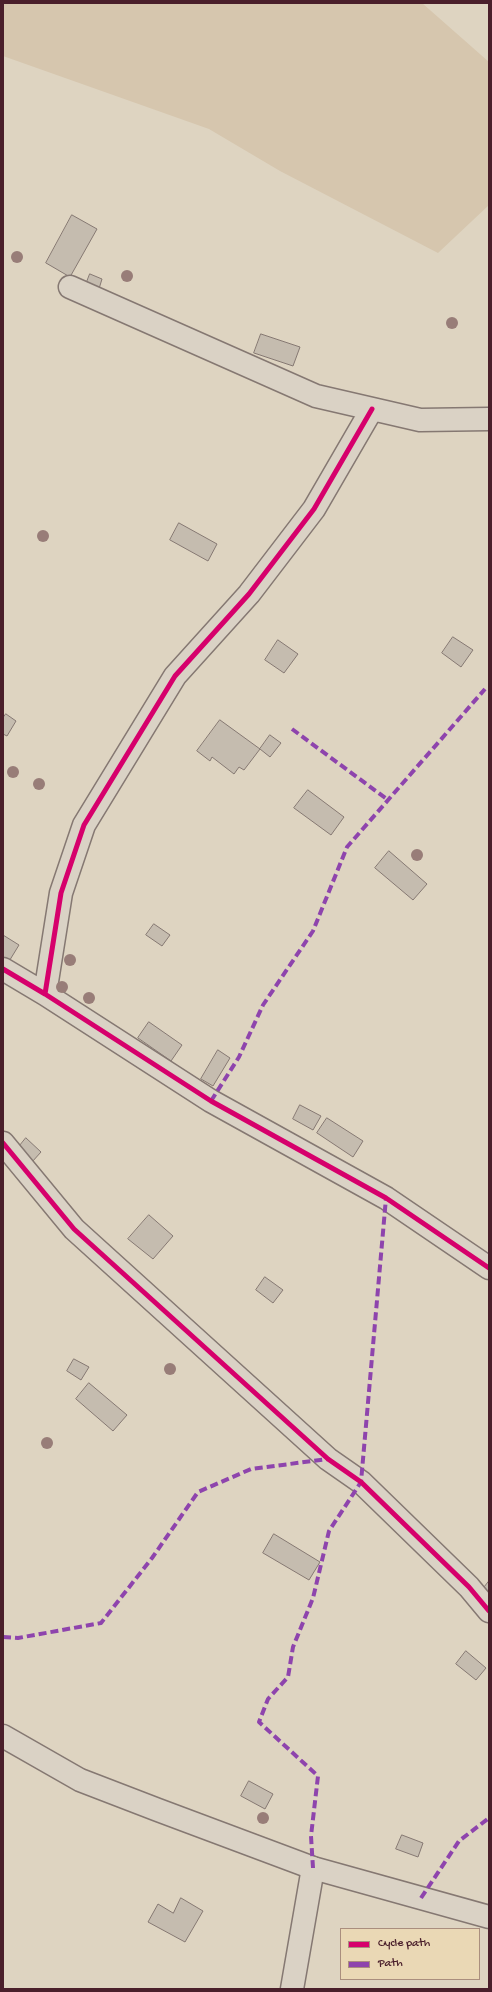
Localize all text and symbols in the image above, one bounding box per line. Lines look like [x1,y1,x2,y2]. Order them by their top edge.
legend [340,1928,480,1980]
text: Cycle path [378,1937,430,1951]
text: Path [378,1957,403,1971]

